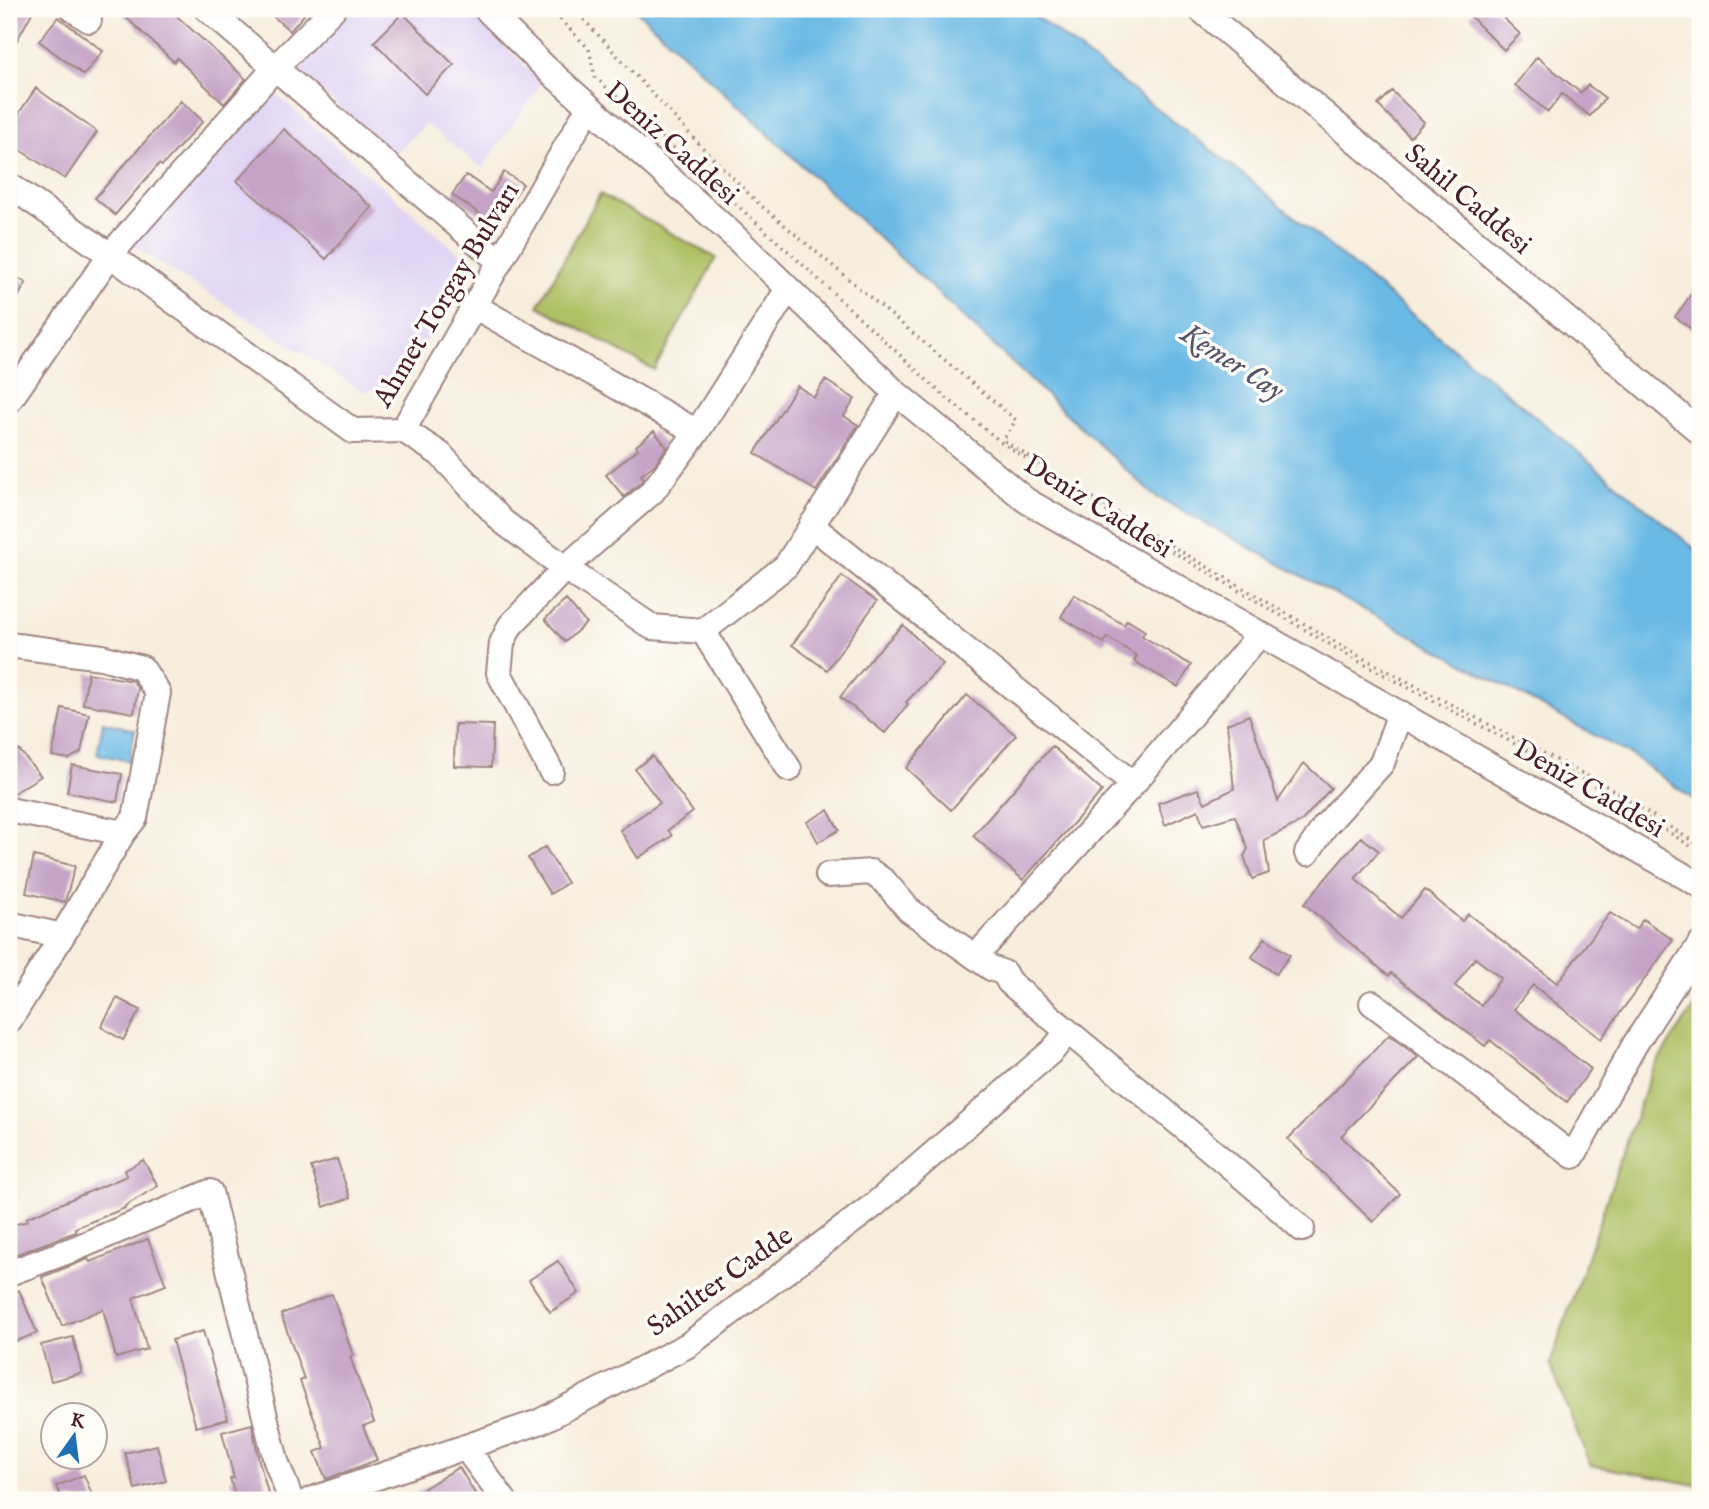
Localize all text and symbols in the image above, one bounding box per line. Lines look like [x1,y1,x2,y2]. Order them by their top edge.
street label: Deniz Caddesi [597,74,746,213]
street label: Sahil Caddesi [1397,137,1538,263]
street label: Ahmet Torgay Bulvarı [366,176,528,415]
water label: Kemer Cay [1172,315,1291,411]
street label: Deniz Caddesi [1017,448,1179,567]
street label: Deniz Caddesi [1507,732,1671,847]
street label: Sahilter Cadde [641,1219,800,1345]
north arrow [38,1400,108,1470]
text: K [68,1408,88,1435]

